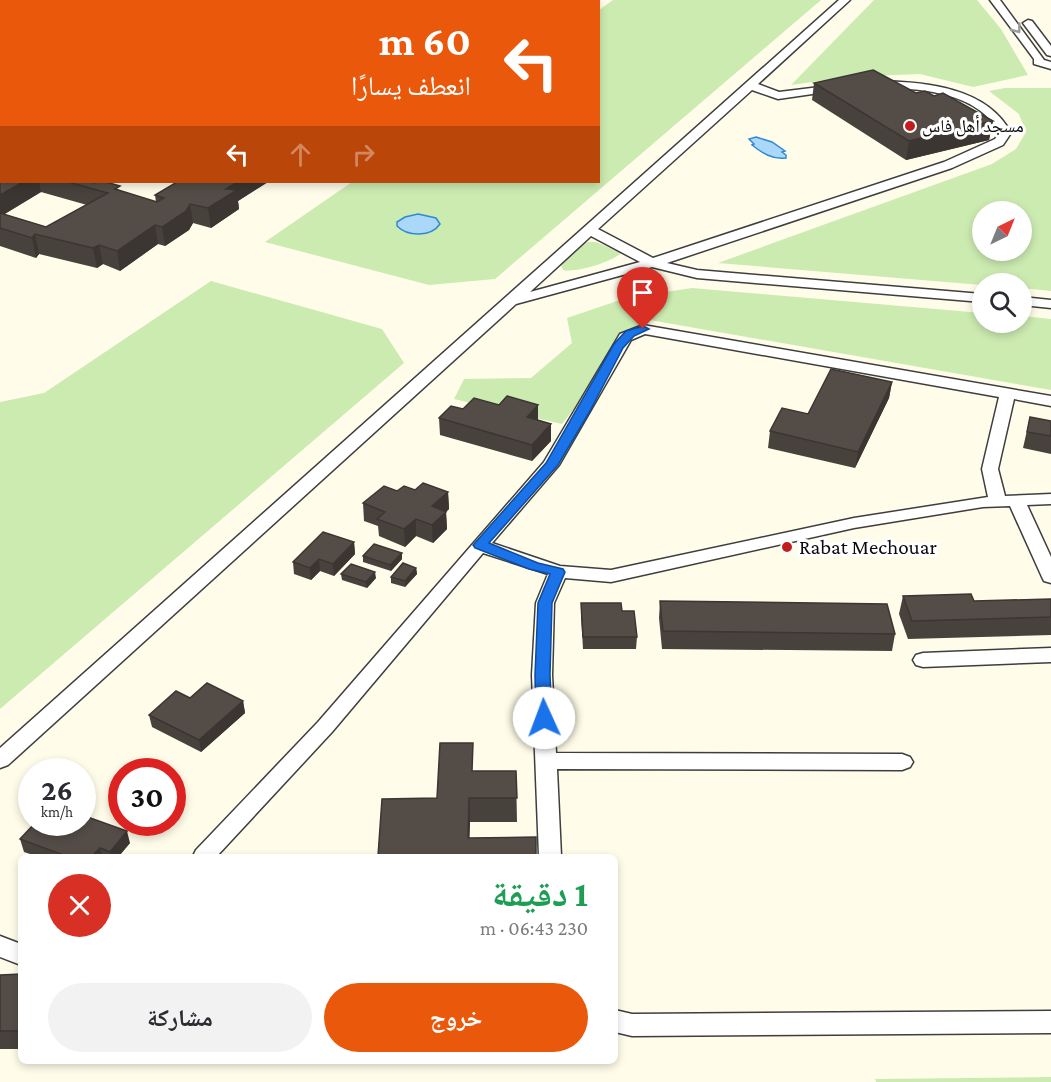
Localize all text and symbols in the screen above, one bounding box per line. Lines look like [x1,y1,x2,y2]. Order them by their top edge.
text: 60 m [379,17,471,64]
one-way arrow [1010,23,1021,34]
icon: left [492,24,570,102]
text: انعطف يسارًا [351,71,471,101]
place label: مسجد أهل فاس [922,115,1024,137]
marker: مسجد أهل فاس [903,119,917,133]
icon: left [221,138,254,171]
icon: ahead [284,138,317,171]
icon: right [347,138,380,171]
north arrow [972,201,1032,261]
map controls [972,201,1032,333]
pin [617,267,668,329]
button: search [972,273,1032,333]
icon: arrive [626,276,659,309]
place label: Rabat Mechouar [799,535,937,559]
marker: Rabat Mechouar [780,540,794,554]
position arrow [512,686,576,750]
speed limit sign: 30 [108,758,186,836]
text: 26 [41,773,73,806]
text: km/h [41,804,73,820]
button: close [48,874,111,937]
text: 1 دقيقة [492,874,588,914]
text: 230 m · 06:43 [480,917,588,939]
button: مشاركة [48,983,312,1052]
button: خروج [324,983,588,1052]

